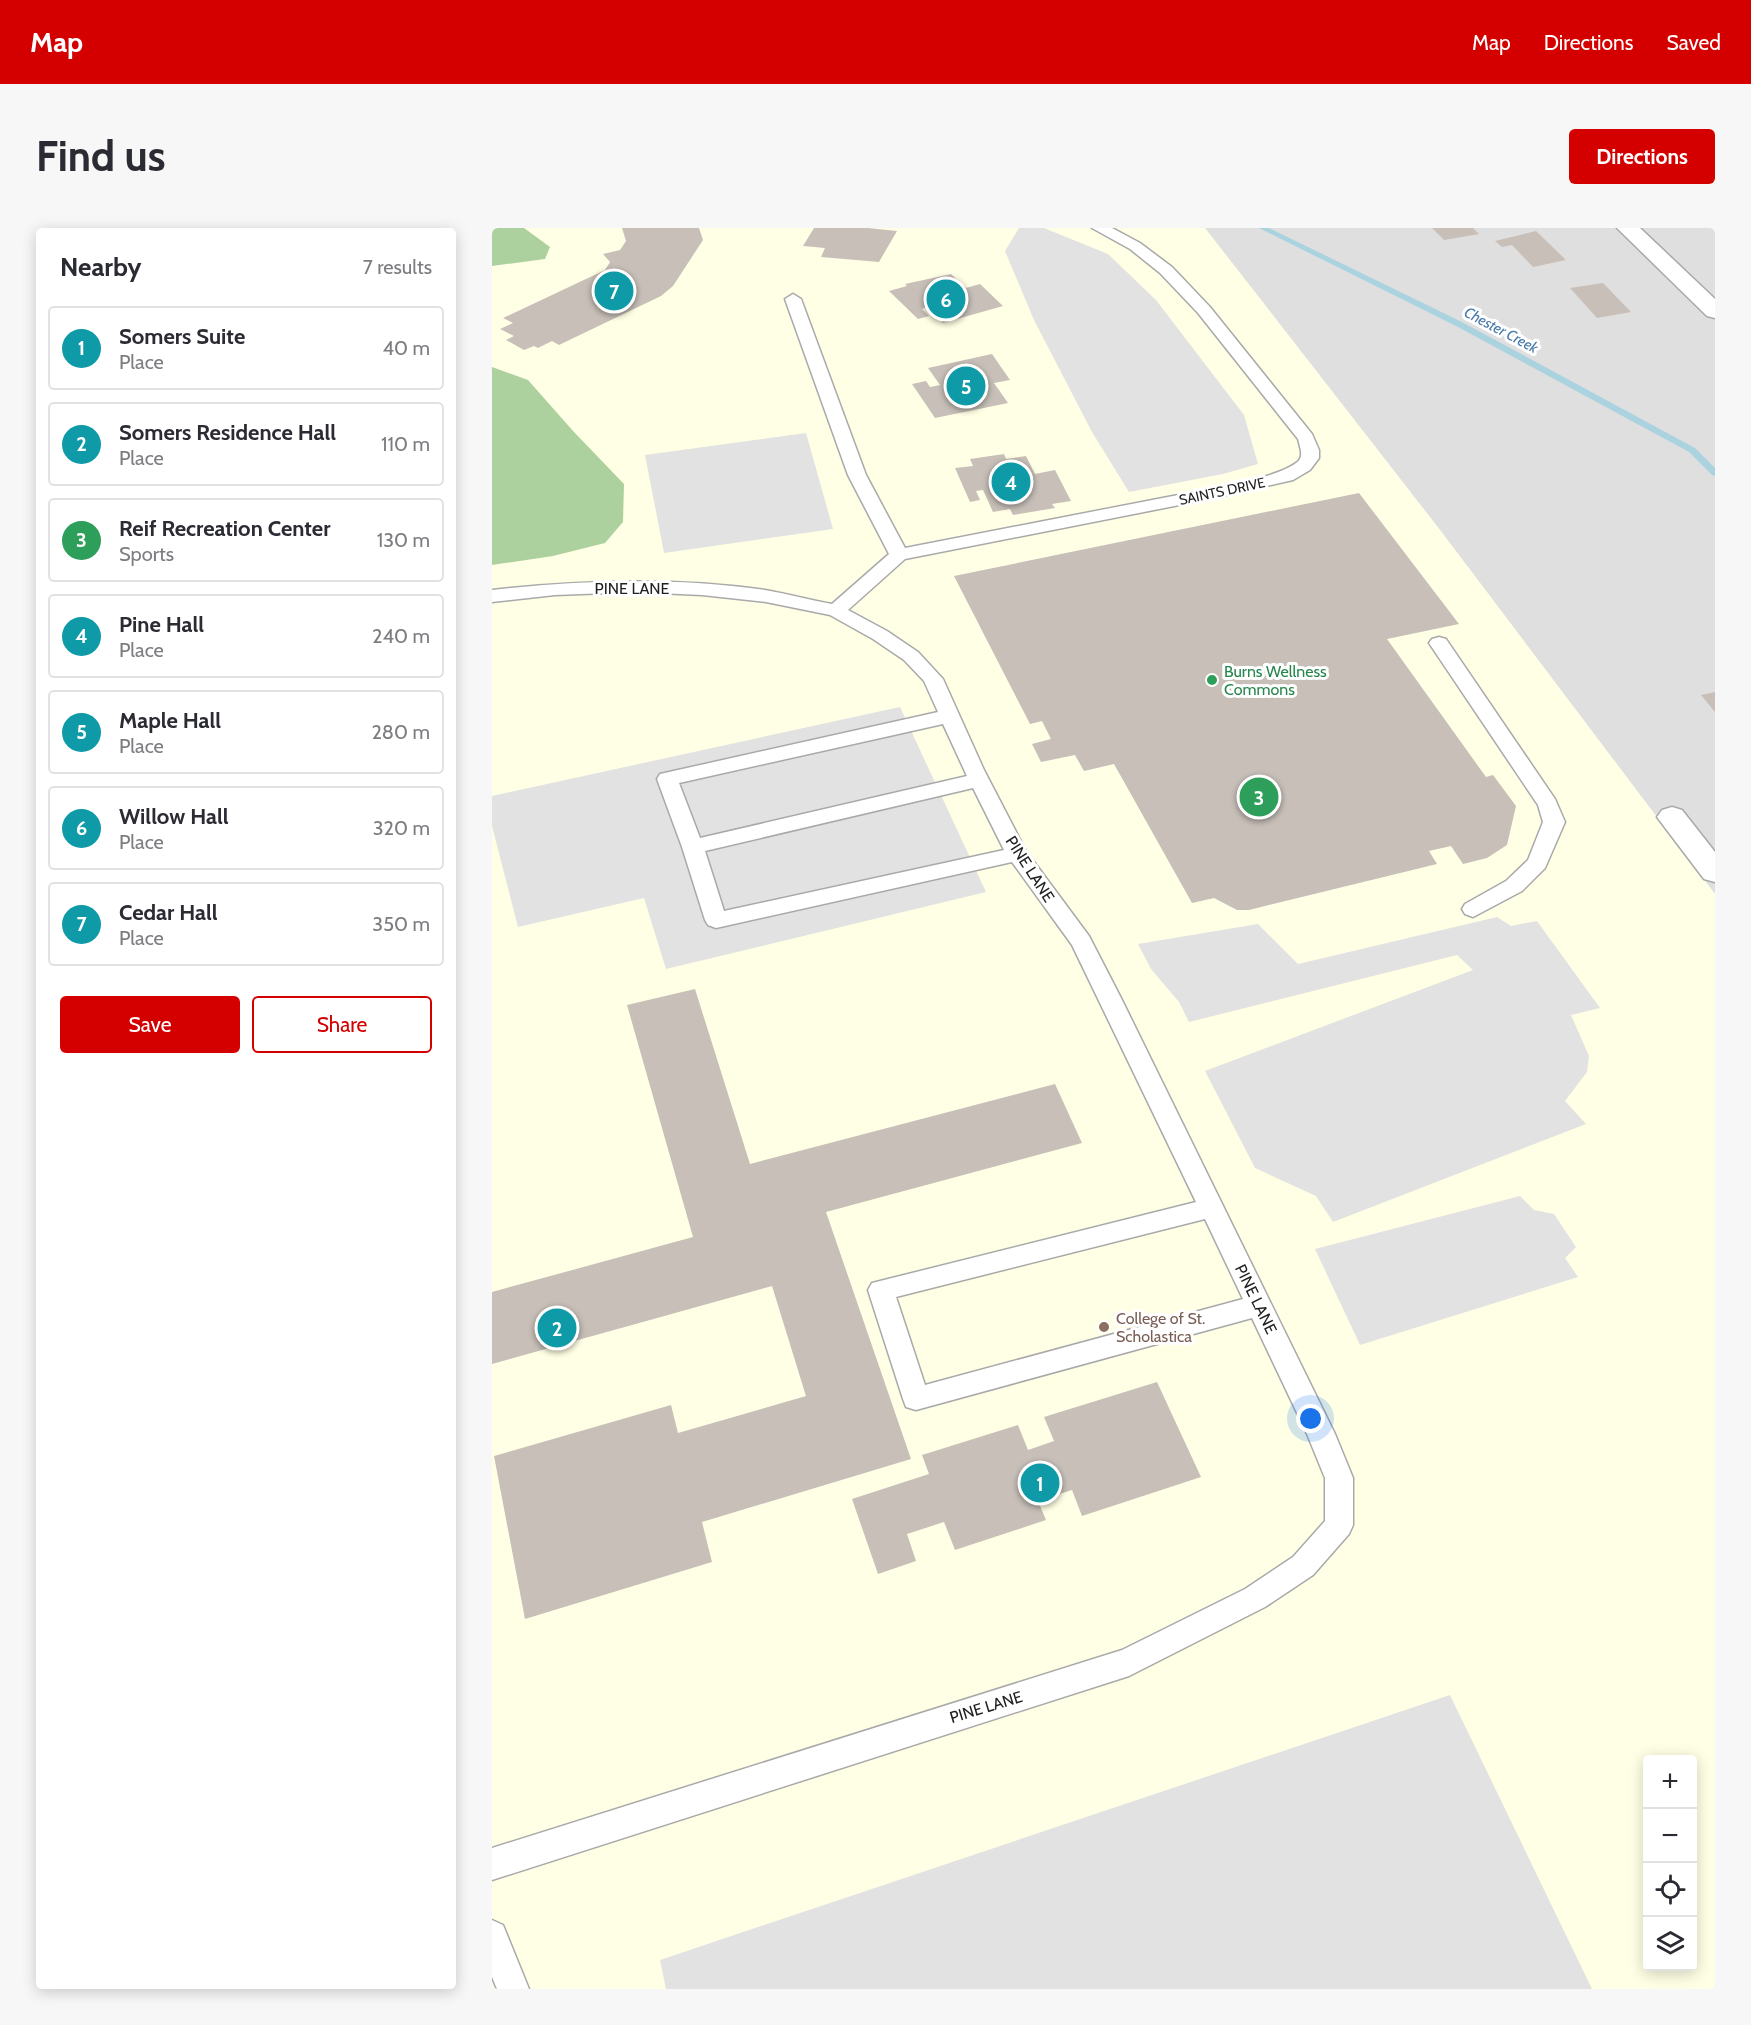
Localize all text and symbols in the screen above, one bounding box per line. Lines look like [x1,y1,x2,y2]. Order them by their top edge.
text: Map [30,25,83,59]
text: Map [1472,30,1511,55]
text: Directions [1544,30,1633,55]
text: Saved [1666,30,1721,55]
button: Directions [1569,129,1715,184]
text: Find us [36,130,165,182]
text: Nearby [60,251,141,283]
text: 7 results [363,255,432,279]
pin: 7 [594,268,634,314]
pin: 6 [926,276,966,322]
water label: Chester Creek [1461,303,1541,357]
text: Somers Suite [119,323,245,350]
text: 1 [78,336,85,360]
text: 40 m [382,336,430,360]
text: Place [119,350,164,374]
pin: 5 [946,364,986,408]
text: Somers Residence Hall [119,419,336,446]
text: 2 [76,432,87,456]
text: 110 m [381,432,430,456]
text: Place [119,446,164,470]
pin: 4 [992,460,1030,504]
street label: SAINTS DRIVE [1177,473,1267,509]
text: Reif Recreation Center [119,515,330,542]
text: 3 [76,528,87,552]
text: 130 m [377,528,430,552]
text: Sports [119,542,174,566]
street label: PINE LANE [595,579,670,598]
text: Pine Hall [119,611,204,638]
text: 4 [75,624,88,648]
text: 240 m [372,624,430,648]
text: Place [119,638,164,662]
place label: Burns Wellness Commons [1224,662,1327,699]
marker: Burns Wellness Commons [1205,673,1219,687]
text: Maple Hall [119,707,221,734]
text: 5 [76,720,87,744]
text: 280 m [371,720,430,744]
text: Place [119,734,164,758]
pin: 3 [1240,774,1278,820]
text: Willow Hall [119,803,229,830]
text: 6 [76,816,87,840]
text: 320 m [373,816,430,840]
text: Place [119,830,164,854]
street label: PINE LANE [1002,832,1058,906]
text: Cedar Hall [119,899,218,926]
text: 7 [76,912,87,936]
text: 350 m [372,912,430,936]
text: Place [119,926,164,950]
button: Save [60,996,240,1053]
button: Share [252,996,432,1053]
street label: PINE LANE [1231,1261,1281,1337]
pin: 2 [538,1306,576,1350]
place label: College of St. Scholastica [1116,1309,1205,1346]
marker: College of St. Scholastica [1097,1320,1111,1334]
your location [1296,1404,1325,1433]
pin: 1 [1020,1460,1060,1506]
street label: PINE LANE [947,1687,1025,1727]
map controls [1643,1755,1697,1971]
button: + [1643,1755,1697,1809]
button: − [1643,1809,1697,1863]
button: locate [1643,1863,1697,1917]
button: layers [1643,1917,1697,1971]

